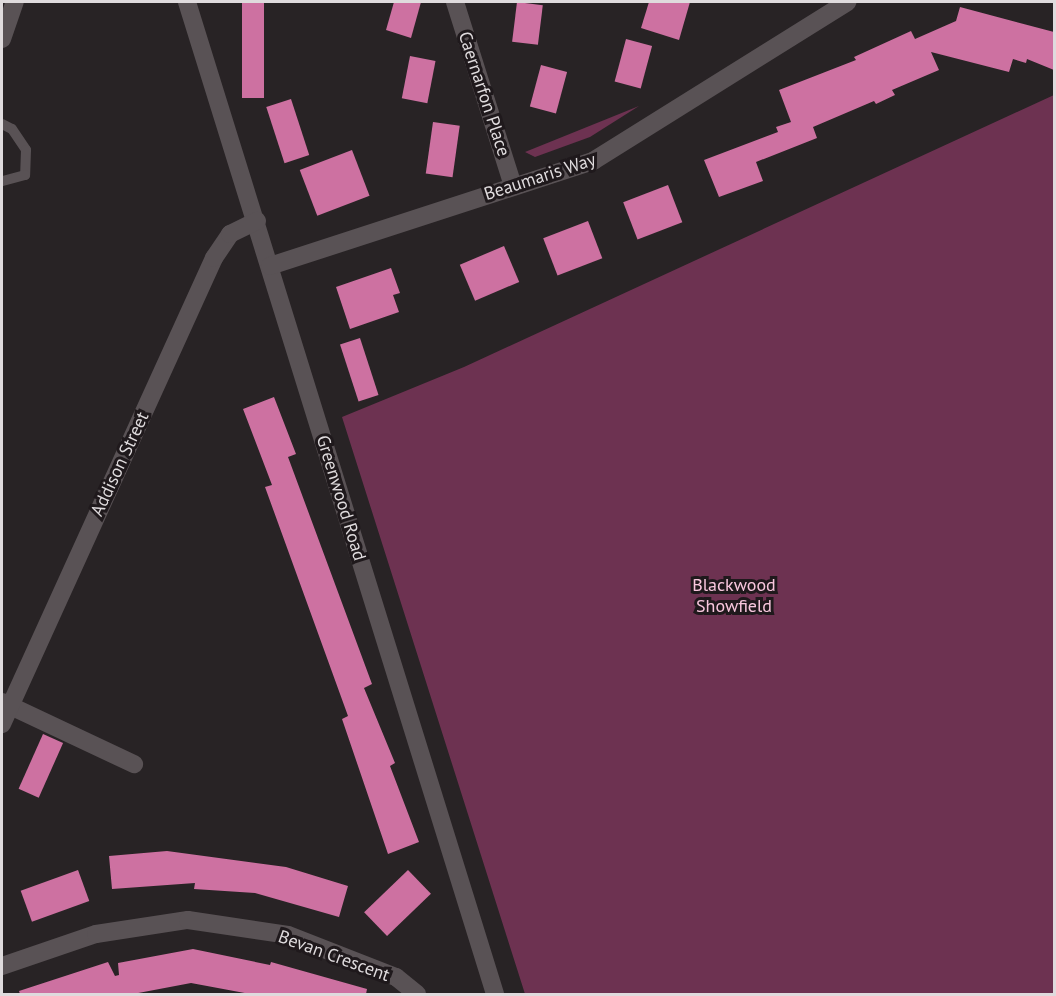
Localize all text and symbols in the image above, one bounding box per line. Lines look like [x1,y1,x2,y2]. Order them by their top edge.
street label: Caernarfon Place [454,29,514,159]
street label: Beaumaris Way [481,149,599,205]
street label: Addison Street [86,408,154,520]
street label: Greenwood Road [312,433,370,563]
park label: Blackwood Showfield [692,575,776,618]
street label: Bevan Crescent [275,926,393,986]

